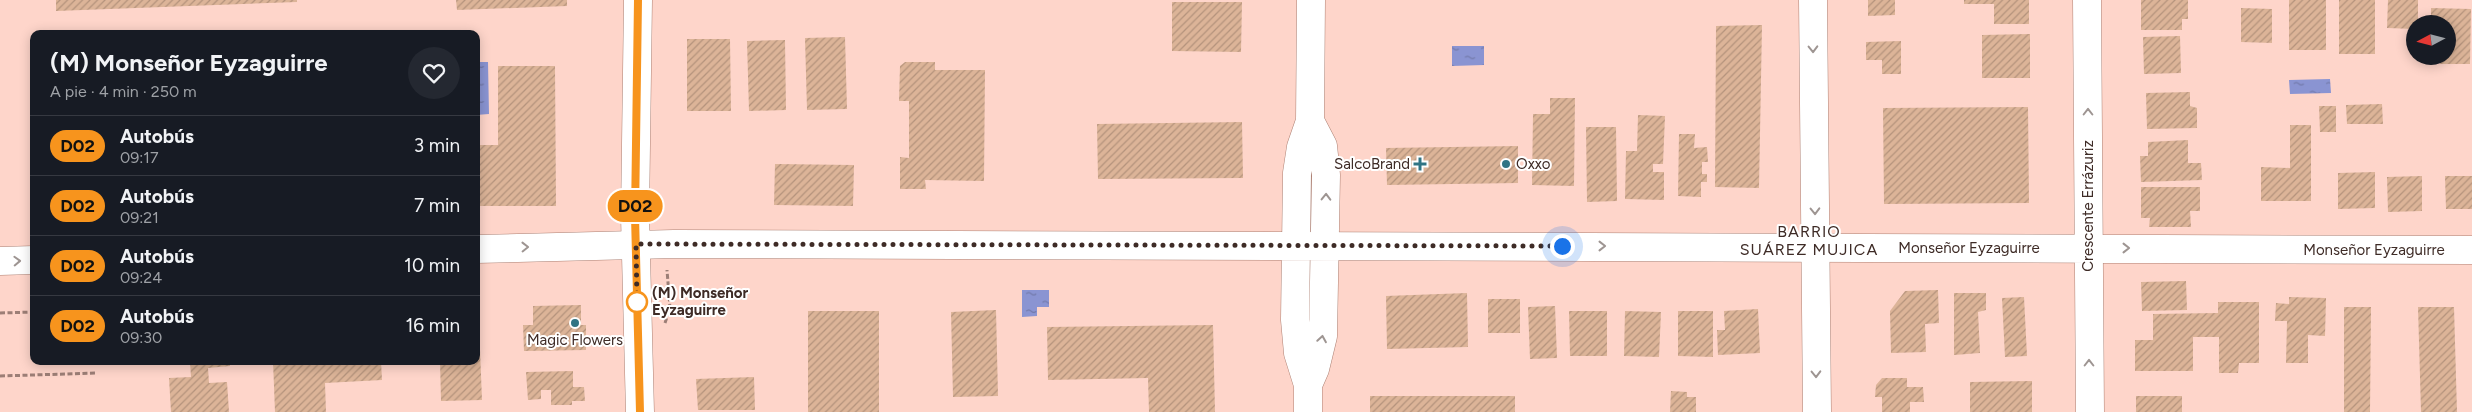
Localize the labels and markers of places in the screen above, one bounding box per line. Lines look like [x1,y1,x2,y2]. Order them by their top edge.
place label: SalcoBrand [1334,155,1410,173]
place label: Oxxo [1516,155,1551,173]
marker: SalcoBrand [1414,158,1426,170]
marker: Oxxo [1500,158,1512,170]
place label: (M) Monseñor Eyzaguirre [652,284,749,319]
marker: (M) Monseñor Eyzaguirre [626,291,648,313]
marker: Magic Flowers [569,317,581,329]
place label: Magic Flowers [527,331,623,349]

